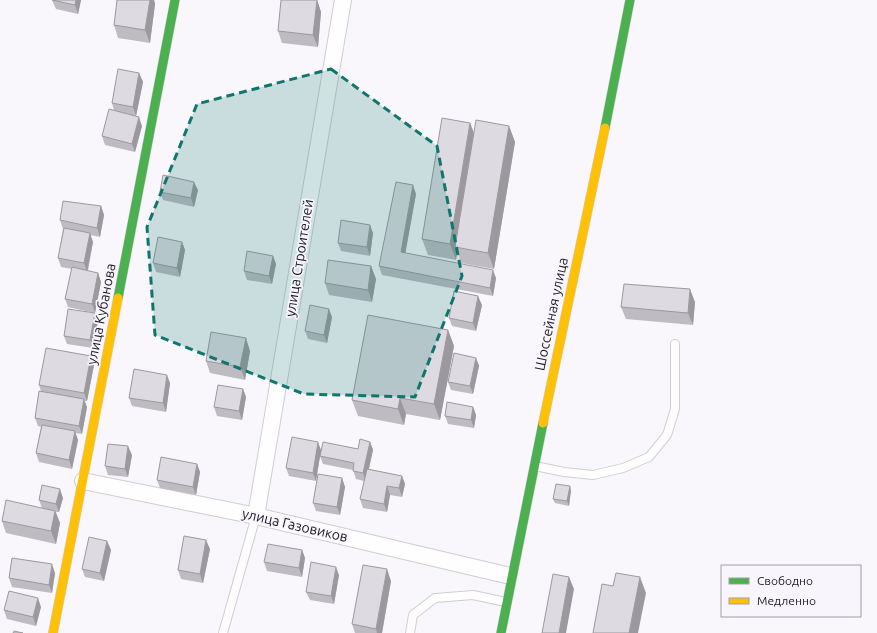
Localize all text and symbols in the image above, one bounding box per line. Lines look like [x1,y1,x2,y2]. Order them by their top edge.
street label: улица Строителей [282,198,316,318]
street label: Шоссейная улица [531,256,571,372]
street label: улица Кубанова [83,262,119,366]
street label: улица Газовиков [240,505,350,545]
legend [721,565,861,617]
text: Свободно [757,574,813,587]
text: Медленно [757,594,816,607]

